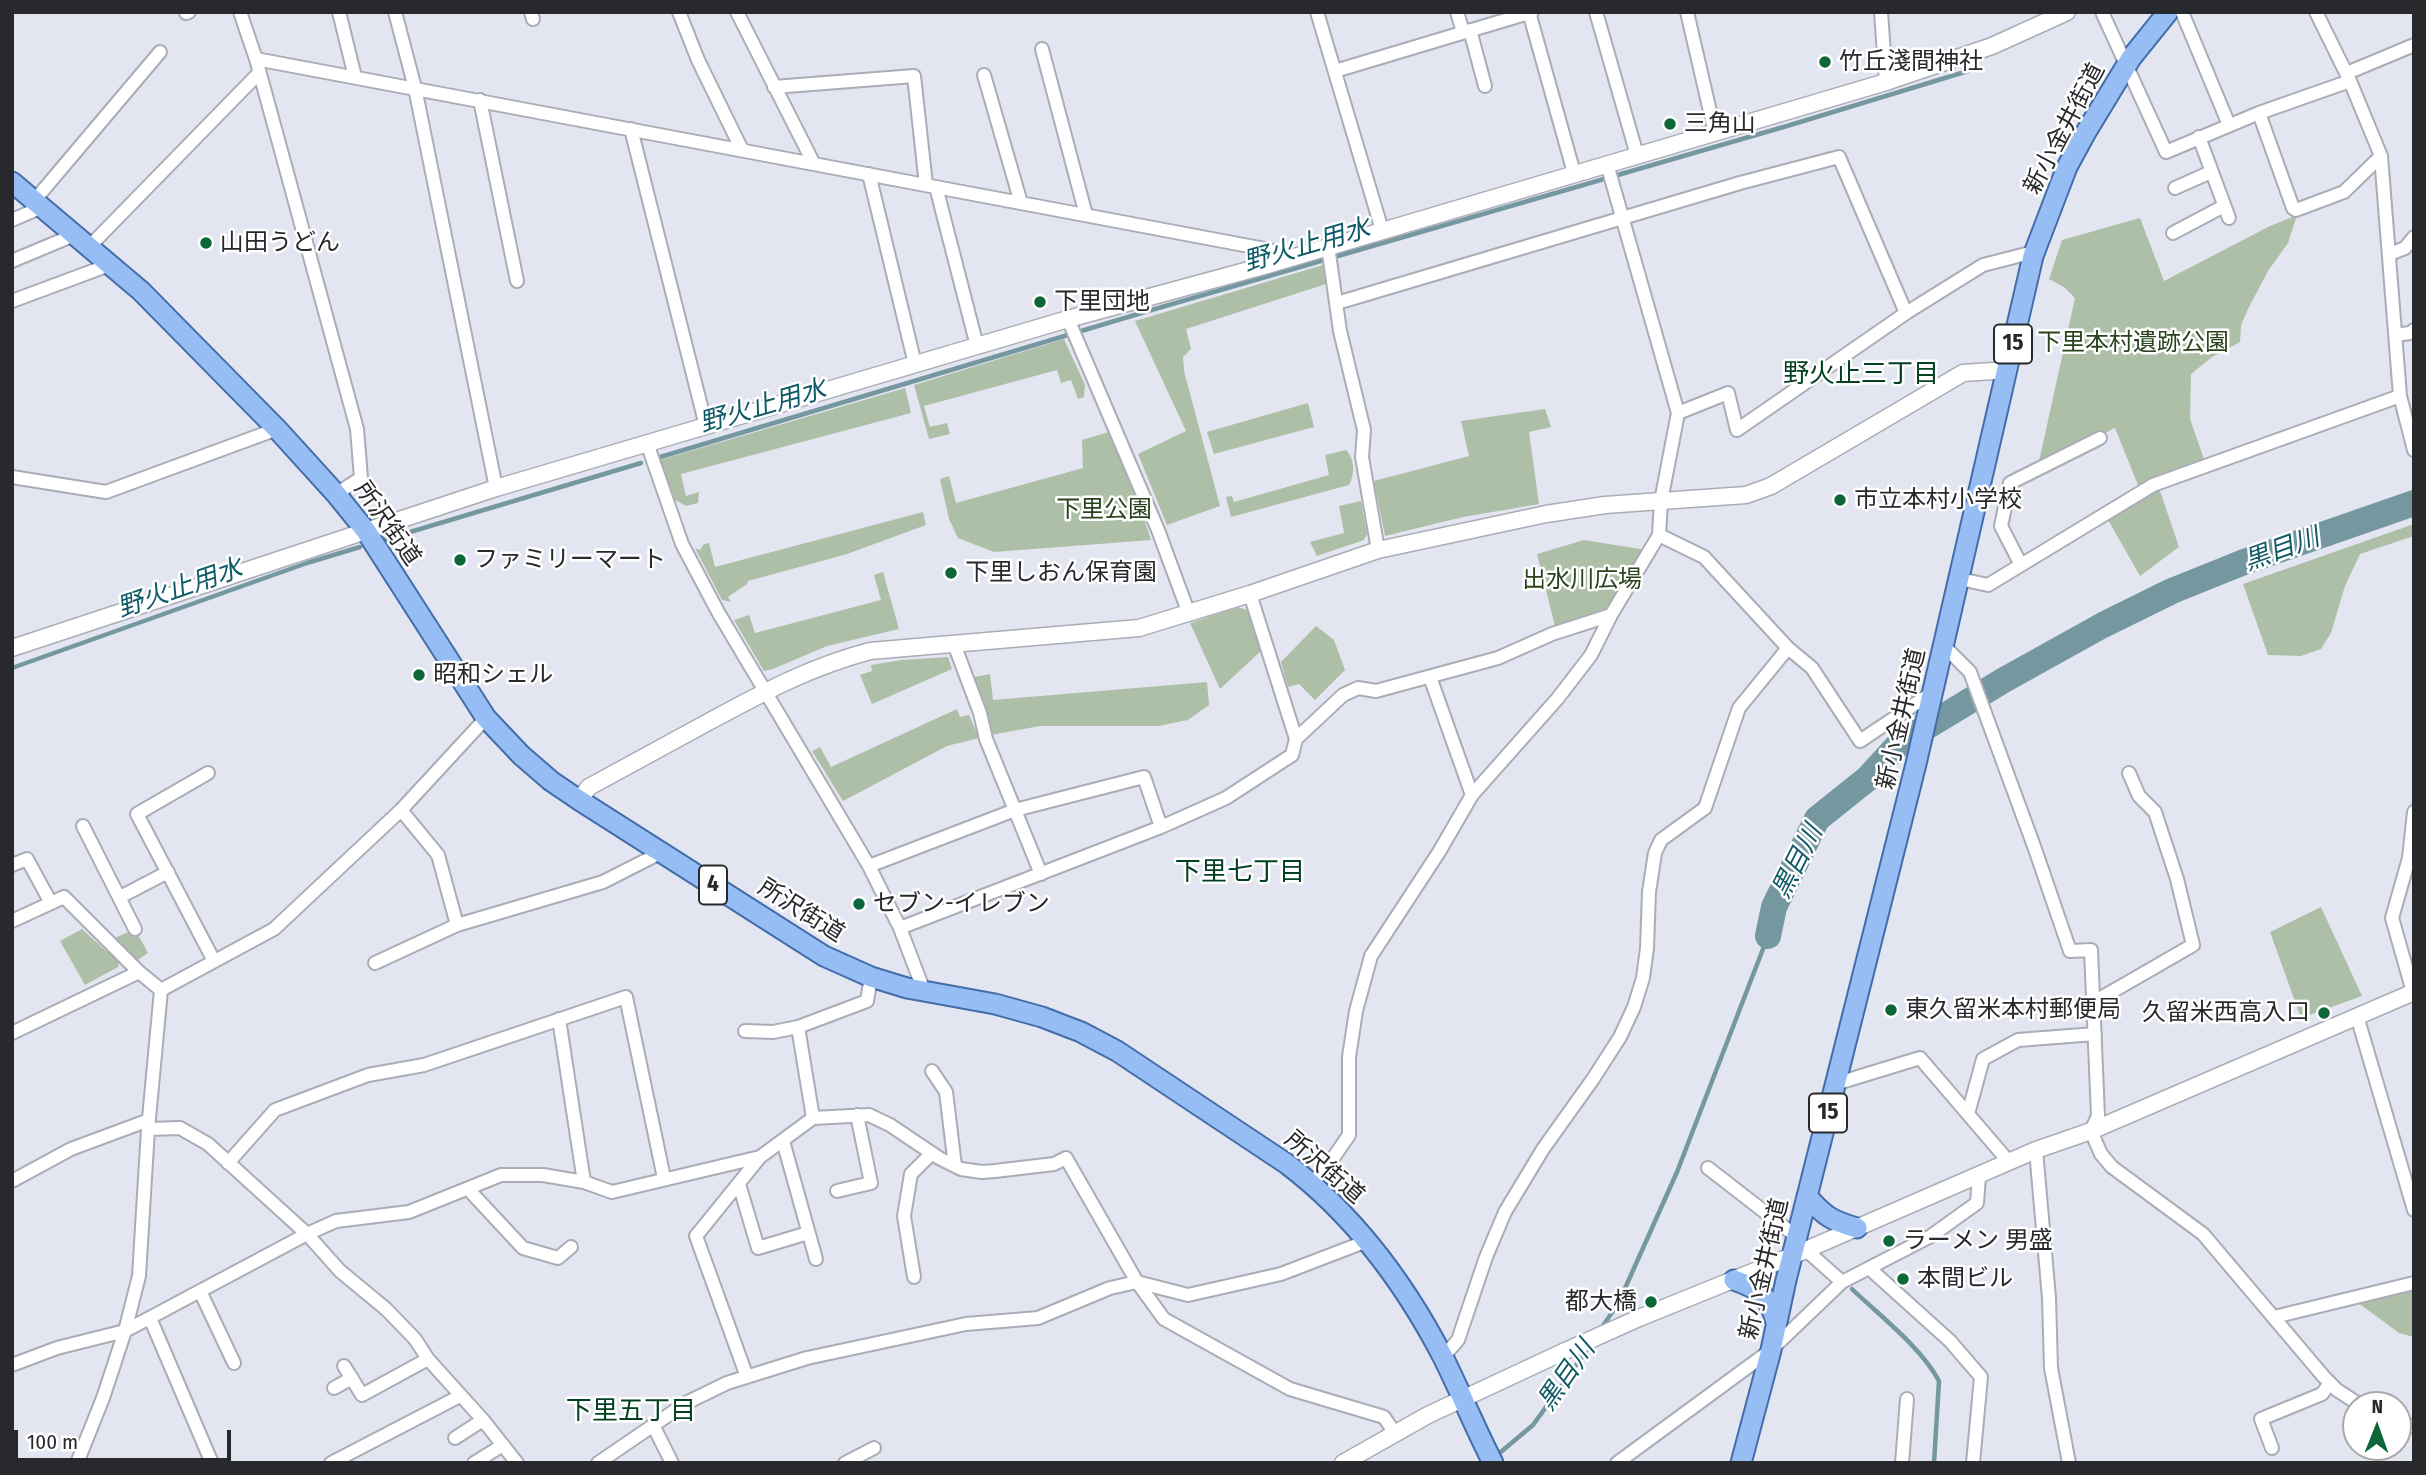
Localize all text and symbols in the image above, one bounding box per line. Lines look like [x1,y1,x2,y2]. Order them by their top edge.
place label: 竹丘淺間神社 [1839,48,1983,76]
marker: 竹丘淺間神社 [1817,54,1833,70]
street label: 新小金井街道 [2018,59,2112,199]
place label: 三角山 [1684,110,1756,138]
marker: 三角山 [1662,116,1678,132]
water label: 野火止用水 [1240,213,1374,279]
place label: 山田うどん [220,229,340,257]
marker: 山田うどん [198,235,214,251]
place label: 下里団地 [1054,288,1150,316]
marker: 下里団地 [1032,294,1048,310]
road number: 15 [1994,324,2032,364]
park label: 下里本村遺跡公園 [2037,329,2229,357]
district label: 野火止三丁目 [1783,359,1939,391]
water label: 野火止用水 [696,374,830,440]
street label: 所沢街道 [348,476,426,572]
place label: 市立本村小学校 [1854,486,2022,514]
marker: 市立本村小学校 [1832,492,1848,508]
park label: 下里公園 [1056,496,1152,524]
water label: 黒目川 [2240,522,2324,578]
place label: ファミリーマート [474,546,666,574]
marker: ファミリーマート [452,552,468,568]
water label: 野火止用水 [113,553,247,625]
place label: 下里しおん保育園 [965,559,1157,587]
marker: 下里しおん保育園 [943,565,959,581]
park label: 出水川広場 [1522,566,1642,594]
street label: 新小金井街道 [1872,646,1932,792]
place label: 昭和シェル [433,661,553,689]
marker: 昭和シェル [411,667,427,683]
water label: 黒目川 [1766,820,1830,904]
district label: 下里七丁目 [1175,857,1305,889]
road number: 4 [699,866,727,904]
street label: 所沢街道 [753,873,849,949]
place label: セブン-イレブン [873,890,1050,918]
marker: セブン-イレブン [851,896,867,912]
place label: 東久留米本村郵便局 [1905,996,2121,1024]
place label: 久留米西高入口 [2142,999,2310,1027]
marker: 東久留米本村郵便局 [1883,1002,1899,1018]
marker: 久留米西高入口 [2316,1005,2332,1021]
road number: 15 [1809,1094,1847,1132]
street label: 所沢街道 [1278,1126,1370,1210]
street label: 新小金井街道 [1735,1196,1795,1342]
place label: ラーメン 男盛 [1903,1227,2053,1255]
marker: ラーメン 男盛 [1881,1233,1897,1249]
place label: 本間ビル [1917,1265,2013,1293]
marker: 本間ビル [1895,1271,1911,1287]
place label: 都大橋 [1565,1288,1637,1316]
marker: 都大橋 [1643,1294,1659,1310]
water label: 黒目川 [1532,1335,1602,1417]
north arrow [2342,1391,2412,1461]
text: N [2371,1395,2383,1418]
district label: 下里五丁目 [566,1396,696,1428]
scale bar [18,1416,234,1460]
text: 100 m [27,1429,78,1455]

